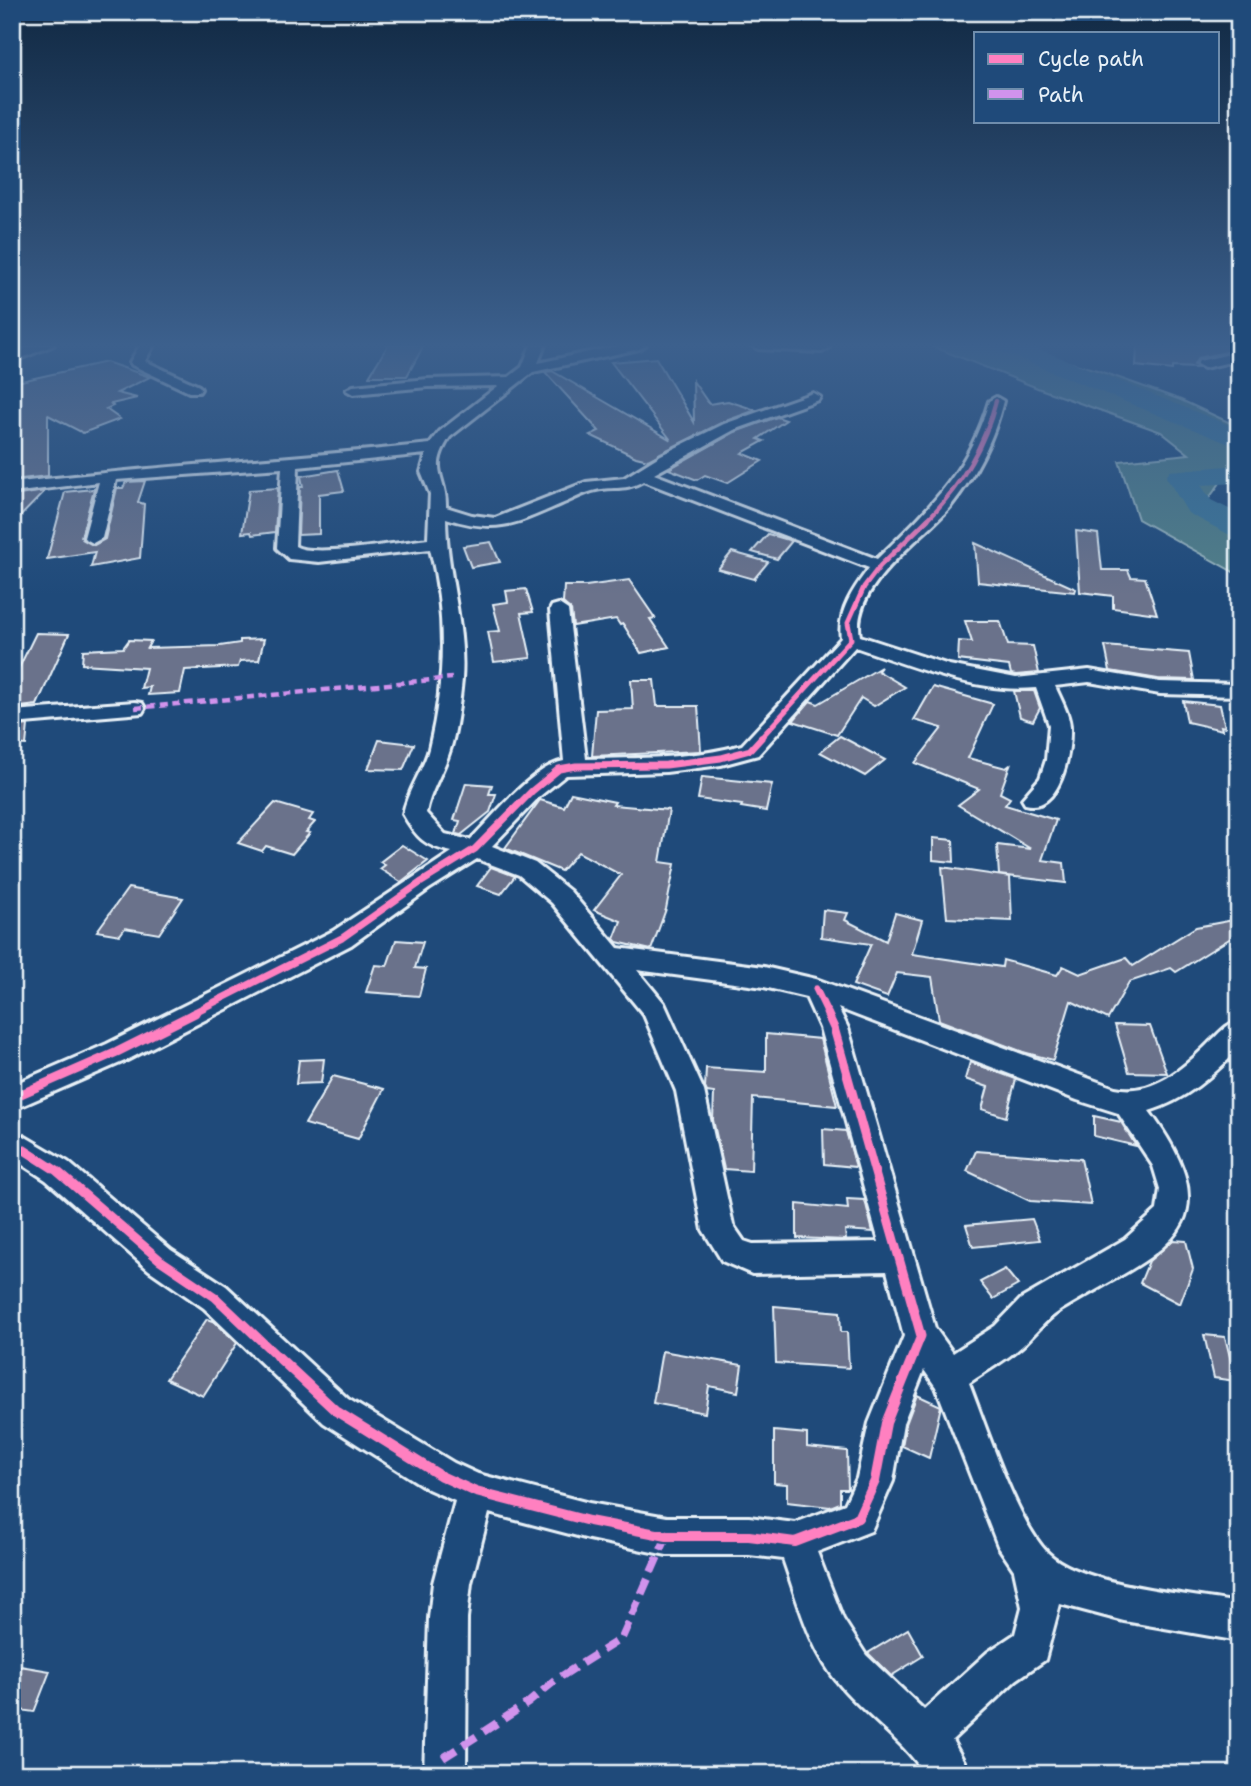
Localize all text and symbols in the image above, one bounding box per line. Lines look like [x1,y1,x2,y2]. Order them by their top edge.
legend [974,32,1220,122]
text: Cycle path [1038,45,1144,73]
text: Path [1038,81,1084,109]

